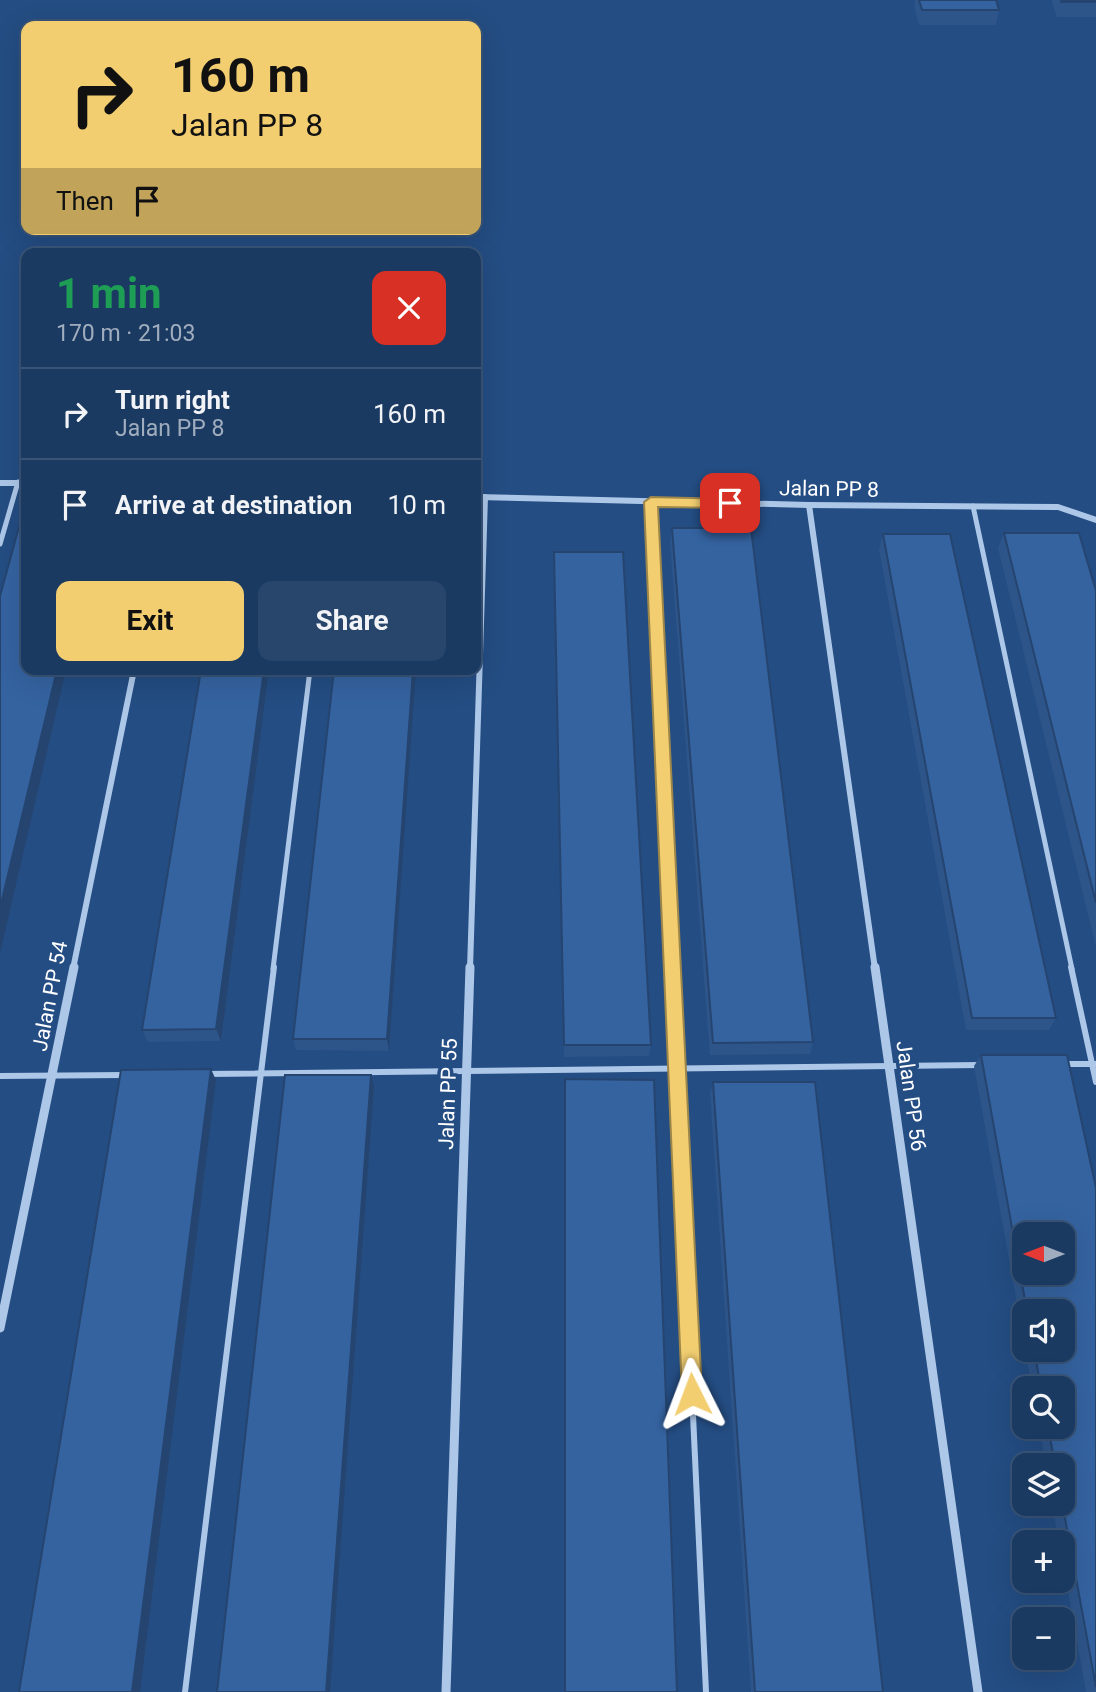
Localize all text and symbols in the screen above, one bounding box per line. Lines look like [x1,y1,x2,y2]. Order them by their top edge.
text: 160 m [171,47,310,104]
icon: right [56,49,147,140]
text: Jalan PP 8 [171,106,323,144]
icon: arrive [128,182,166,220]
text: Then [56,186,114,216]
text: 1 min [56,269,162,318]
button: close [372,271,446,345]
text: 170 m · 21:03 [56,320,195,347]
text: Turn right [115,385,230,415]
icon: right [56,395,94,433]
text: 160 m [373,399,446,429]
text: Jalan PP 8 [115,415,224,442]
pin [700,473,760,533]
street label: Jalan PP 8 [779,476,879,502]
icon: arrive [711,484,749,522]
icon: arrive [56,486,94,524]
text: Arrive at destination [115,490,352,520]
text: 10 m [388,490,446,520]
button: Exit [56,581,244,661]
button: Share [258,581,446,661]
street label: Jalan PP 54 [28,939,72,1053]
street label: Jalan PP 55 [434,1038,462,1150]
street label: Jalan PP 56 [891,1039,931,1153]
north arrow [1012,1222,1074,1284]
map controls [1012,1222,1075,1670]
button: sound [1012,1299,1075,1362]
position arrow [655,1357,729,1431]
button: search [1012,1376,1075,1439]
button: layers [1012,1453,1075,1516]
button: + [1012,1530,1075,1593]
button: − [1012,1607,1075,1670]

